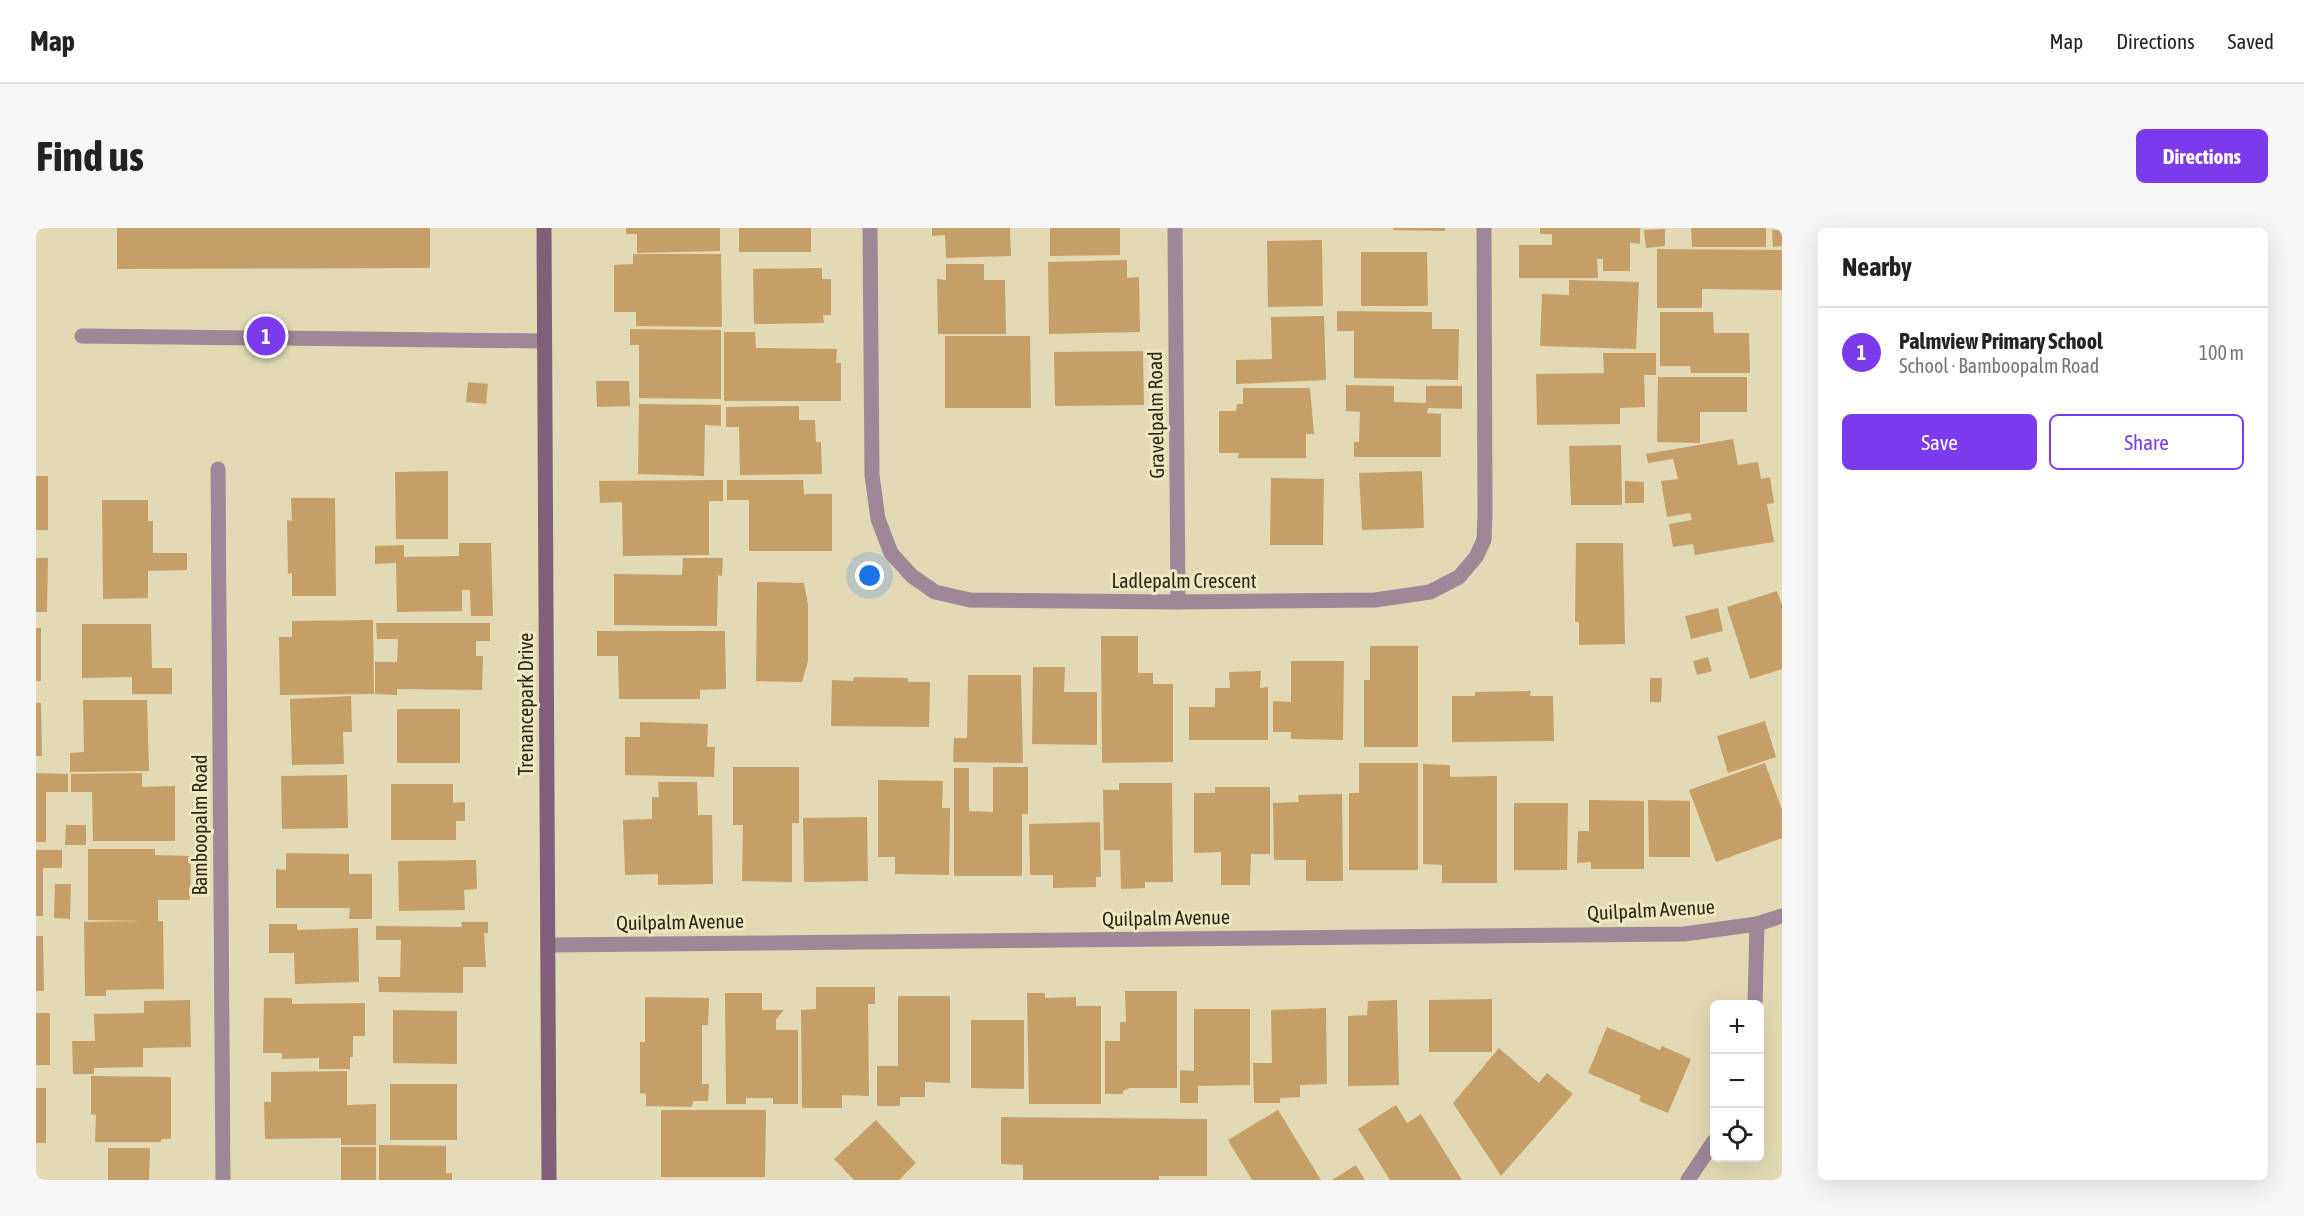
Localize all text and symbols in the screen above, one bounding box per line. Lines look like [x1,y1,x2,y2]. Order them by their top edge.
text: Map [30,25,75,57]
text: Map [2049,29,2083,53]
text: Directions [2116,29,2195,53]
text: Saved [2228,29,2274,53]
button: Directions [2136,129,2268,183]
text: Find us [36,132,144,180]
text: Nearby [1842,252,1912,282]
pin: 1 [246,314,286,358]
text: Palmview Primary School [1899,328,2103,354]
text: 1 [1857,341,1866,364]
text: 100 m [2199,341,2244,364]
street label: Gravelpalm Road [1143,351,1168,479]
text: School · Bamboopalm Road [1899,354,2099,377]
button: Save [1842,414,2037,470]
button: Share [2049,414,2244,470]
your location [855,561,884,590]
street label: Ladlepalm Crescent [1112,569,1257,592]
street label: Trenancepark Drive [514,633,537,775]
street label: Bamboopalm Road [188,755,211,895]
street label: Quilpalm Avenue [1587,895,1715,924]
street label: Quilpalm Avenue [1102,905,1230,930]
street label: Quilpalm Avenue [616,909,744,934]
map controls [1710,1000,1764,1162]
button: + [1710,1000,1764,1054]
button: − [1710,1054,1764,1108]
button: locate [1710,1108,1764,1162]

